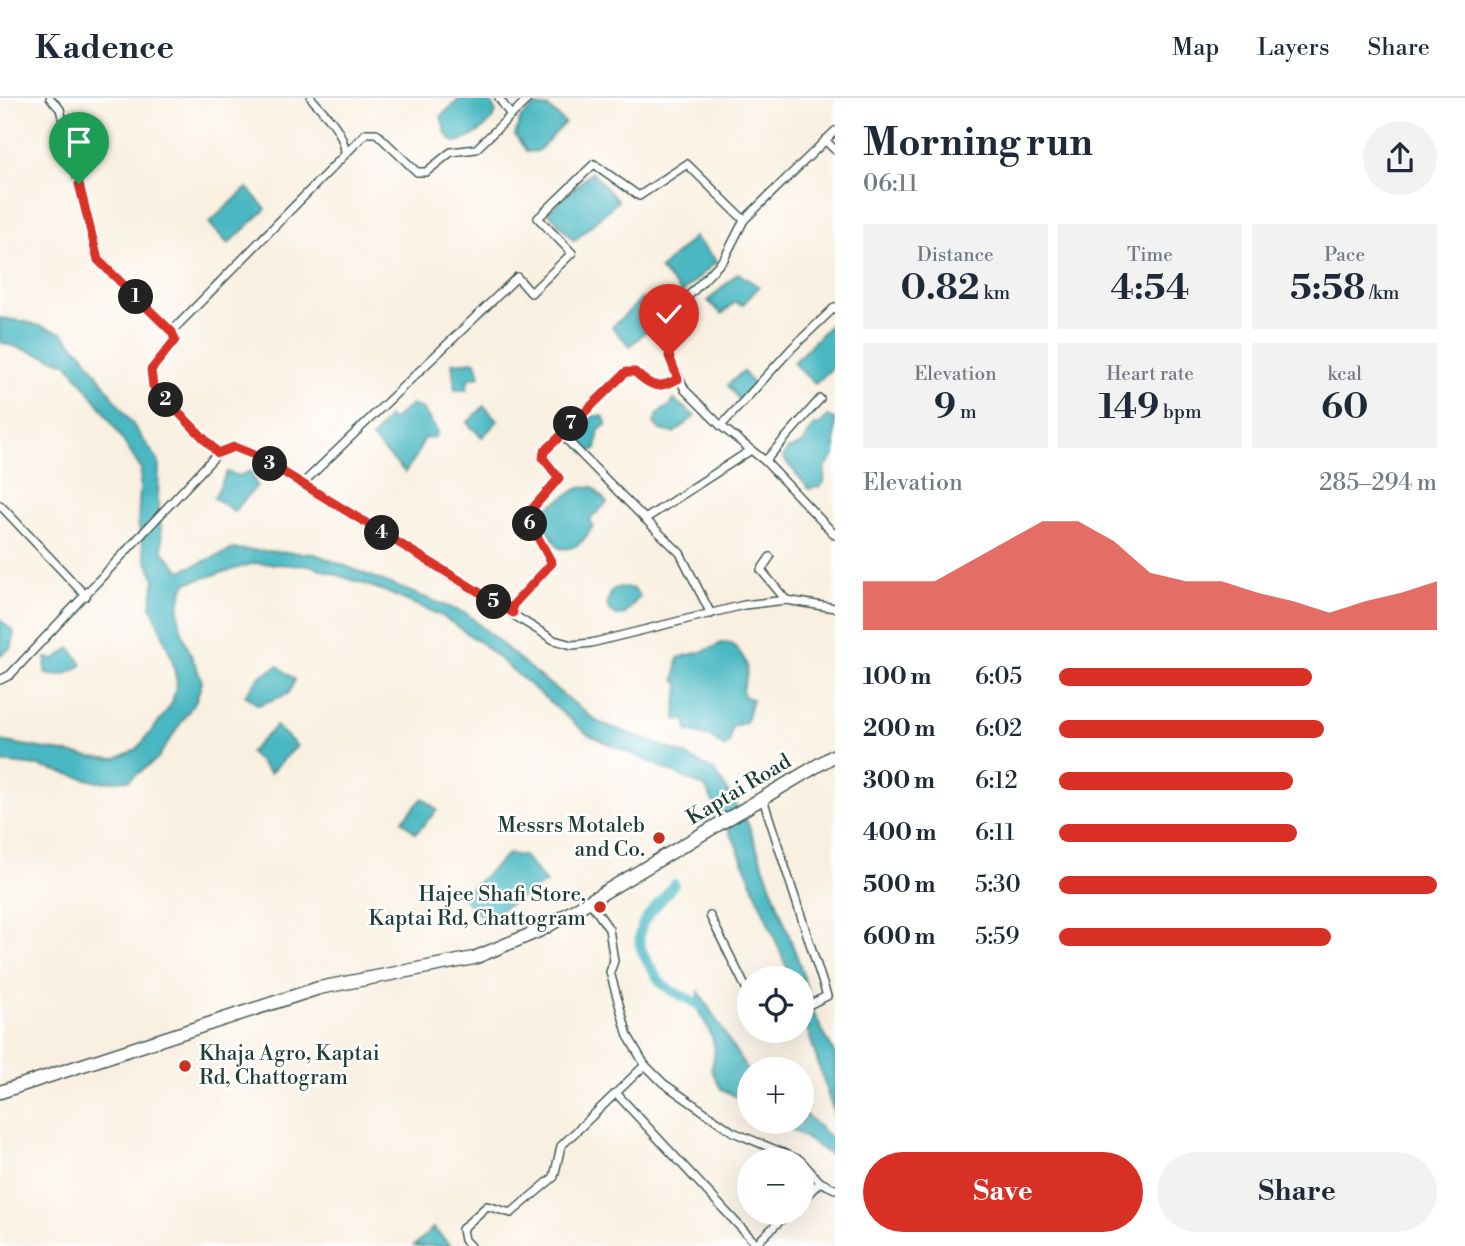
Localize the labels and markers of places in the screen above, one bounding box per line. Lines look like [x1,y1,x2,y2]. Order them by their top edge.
pin [49,112,109,184]
pin: 1 [118,280,154,314]
pin [639,284,699,356]
pin: 2 [148,382,184,418]
pin: 7 [554,406,588,442]
pin: 3 [252,446,288,482]
pin: 6 [512,506,548,542]
pin: 4 [364,516,400,550]
pin: 5 [476,584,512,620]
place label: Messrs Motaleb and Co. [497,813,645,863]
marker: Messrs Motaleb and Co. [651,830,667,846]
place label: Hajee Shafi Store, Kaptai Rd, Chattogram [368,882,586,932]
marker: Hajee Shafi Store, Kaptai Rd, Chattogram [592,899,608,915]
place label: Khaja Agro, Kaptai Rd, Chattogram [199,1041,380,1091]
marker: Khaja Agro, Kaptai Rd, Chattogram [177,1058,193,1074]

